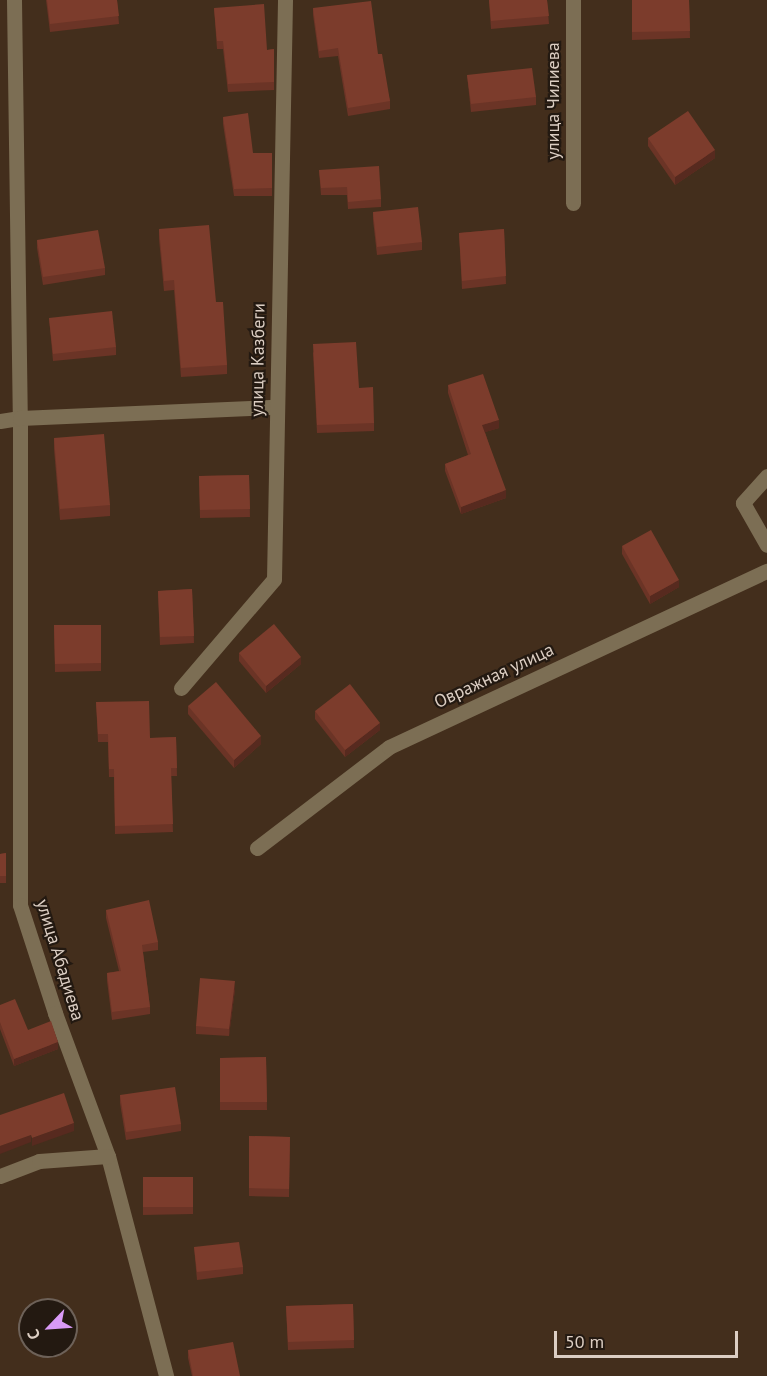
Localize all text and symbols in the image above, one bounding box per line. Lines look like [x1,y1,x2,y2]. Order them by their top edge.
street label: улица Чилиева [542,42,564,160]
street label: улица Казбеги [246,303,270,417]
street label: Овражная улица [431,639,557,713]
street label: улица Абадиева [31,896,89,1024]
north arrow [18,1298,78,1358]
scale bar [557,1319,742,1357]
text: С [23,1326,44,1343]
text: 50 m [565,1330,604,1353]

